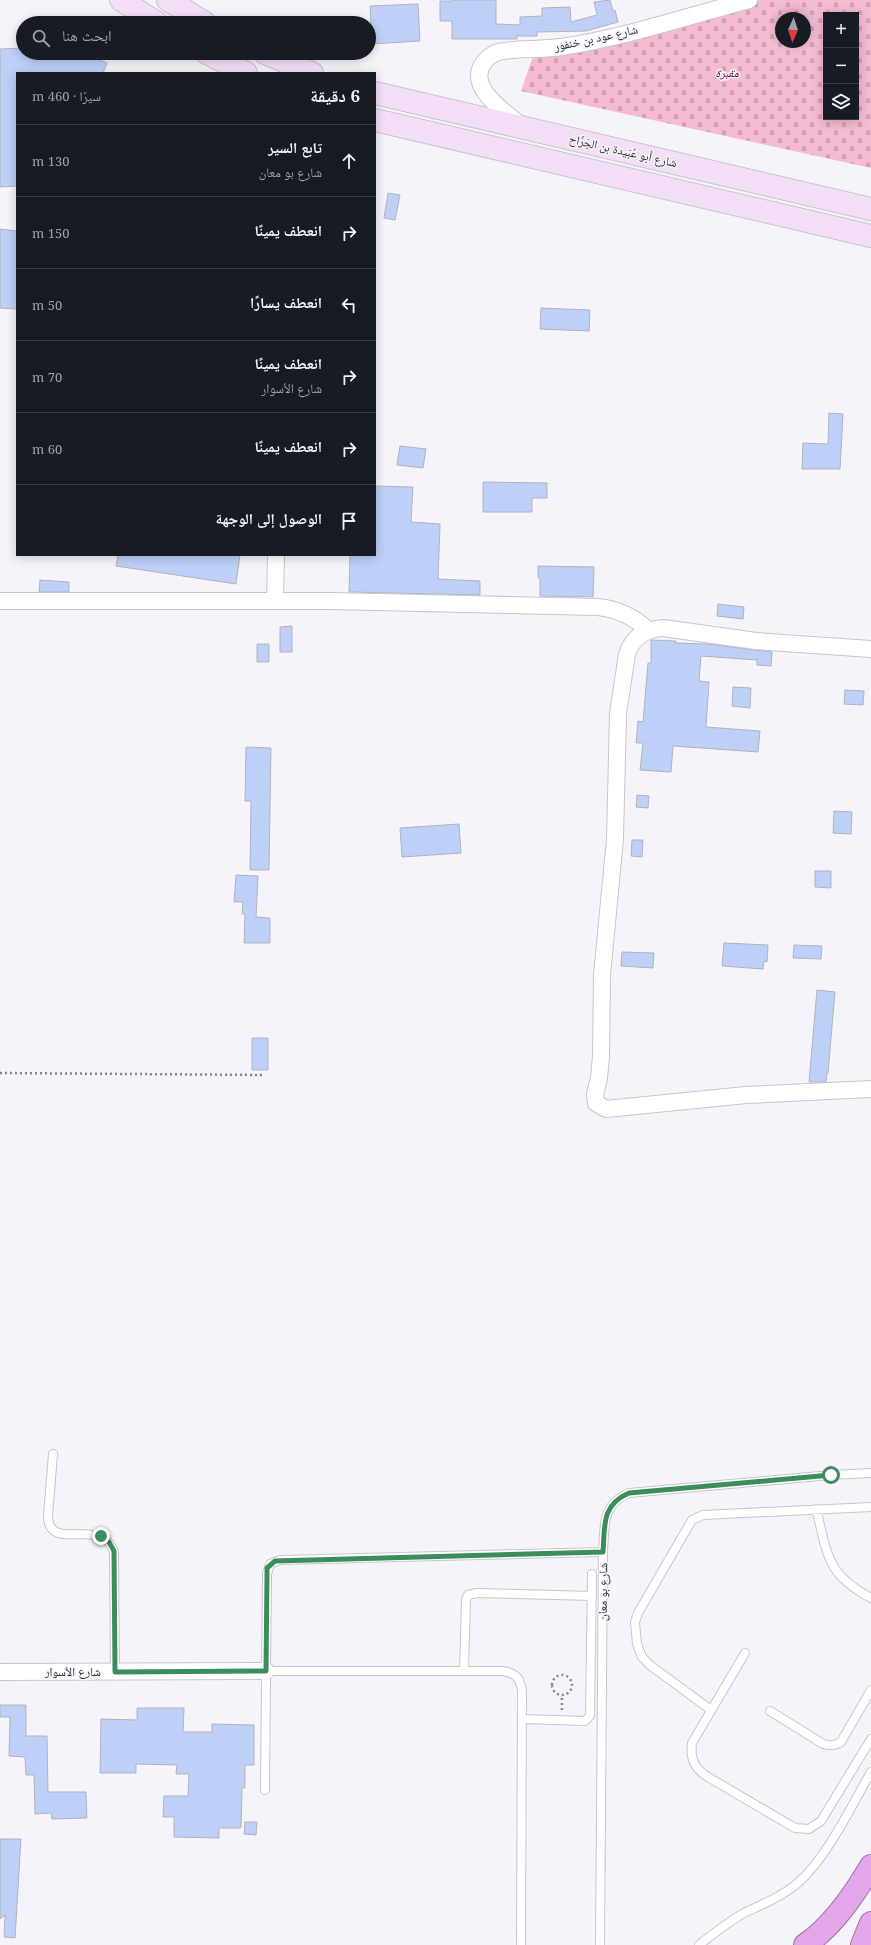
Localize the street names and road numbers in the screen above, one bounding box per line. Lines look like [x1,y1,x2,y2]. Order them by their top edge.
street label: شارع عود بن خنفور [551,20,639,55]
street label: شارع أبو عُبَيدة بن الجَرَّاح [567,130,679,171]
street label: شارع بو معان [593,1563,612,1621]
street label: شارع الأسوار [44,1663,101,1680]

